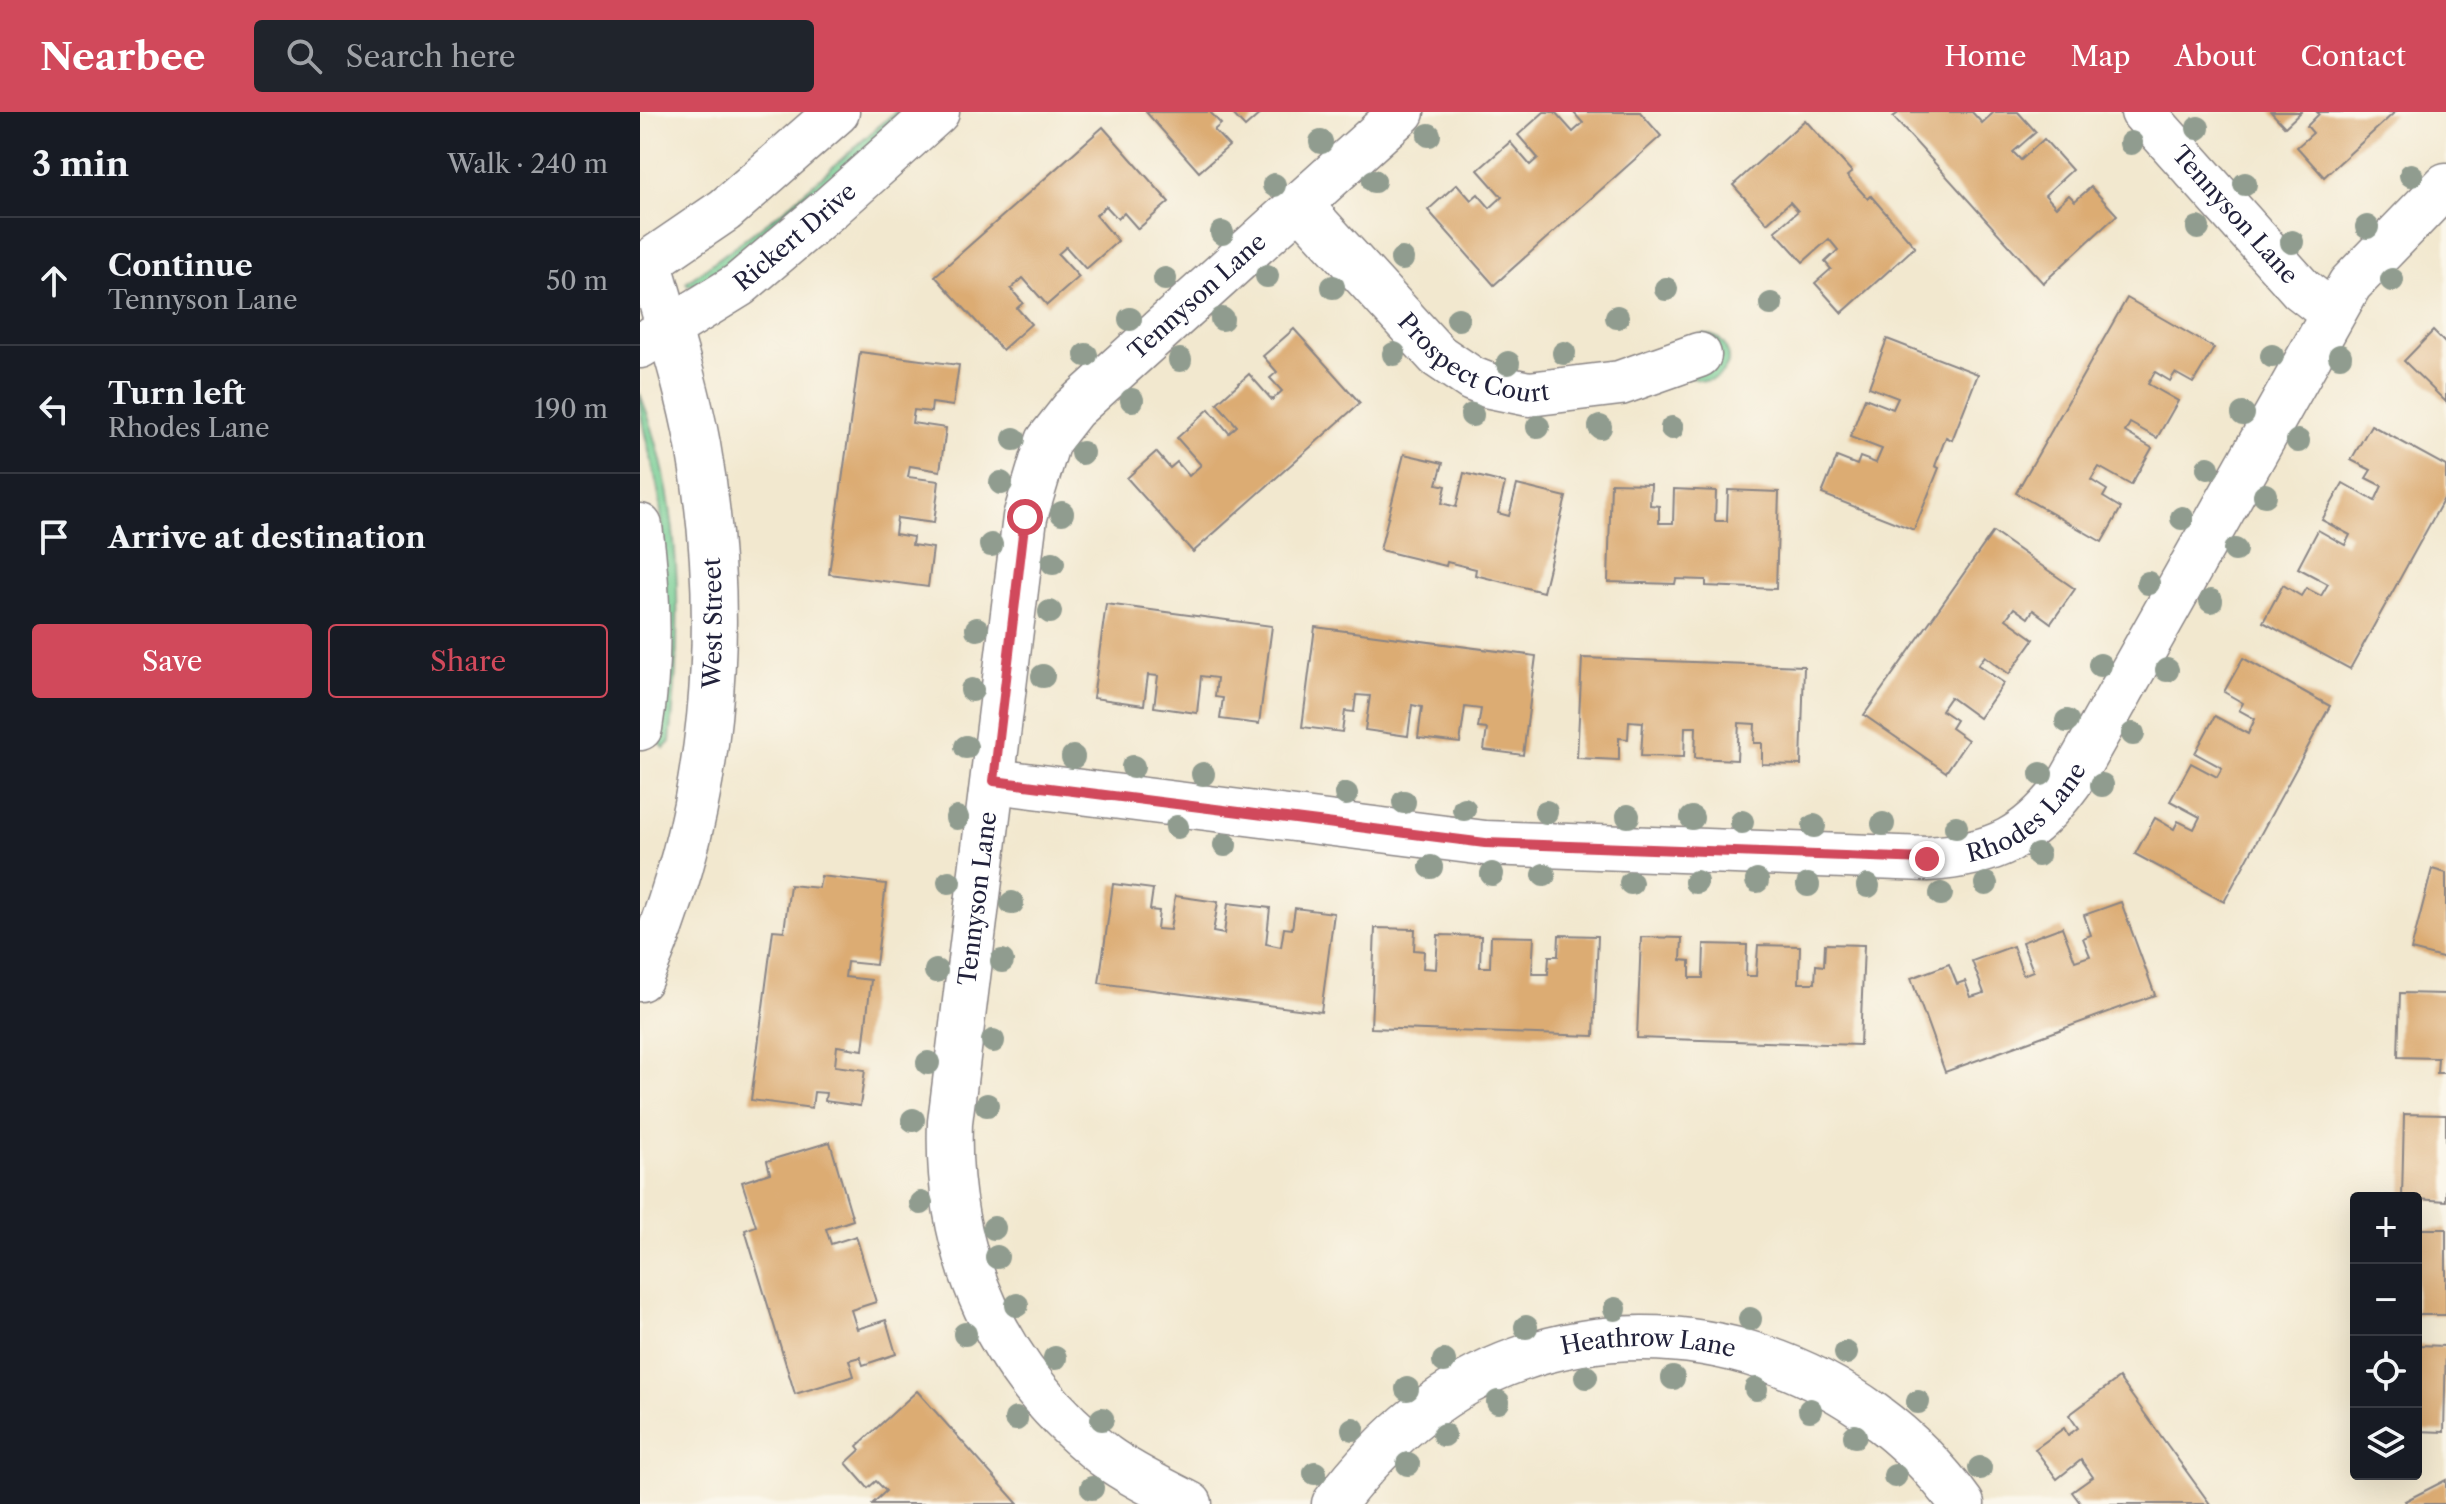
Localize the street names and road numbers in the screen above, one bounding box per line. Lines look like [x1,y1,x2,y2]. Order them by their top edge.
street label: Tennyson Lane [2166,140,2304,290]
street label: Rickert Drive [728,177,862,297]
street label: Tennyson Lane [1122,227,1272,366]
street label: Prospect Court [1392,307,1552,408]
street label: West Street [697,556,728,691]
street label: Rhodes Lane [1964,757,2092,868]
street label: Tennyson Lane [952,810,1002,987]
street label: Heathrow Lane [1558,1323,1739,1363]

